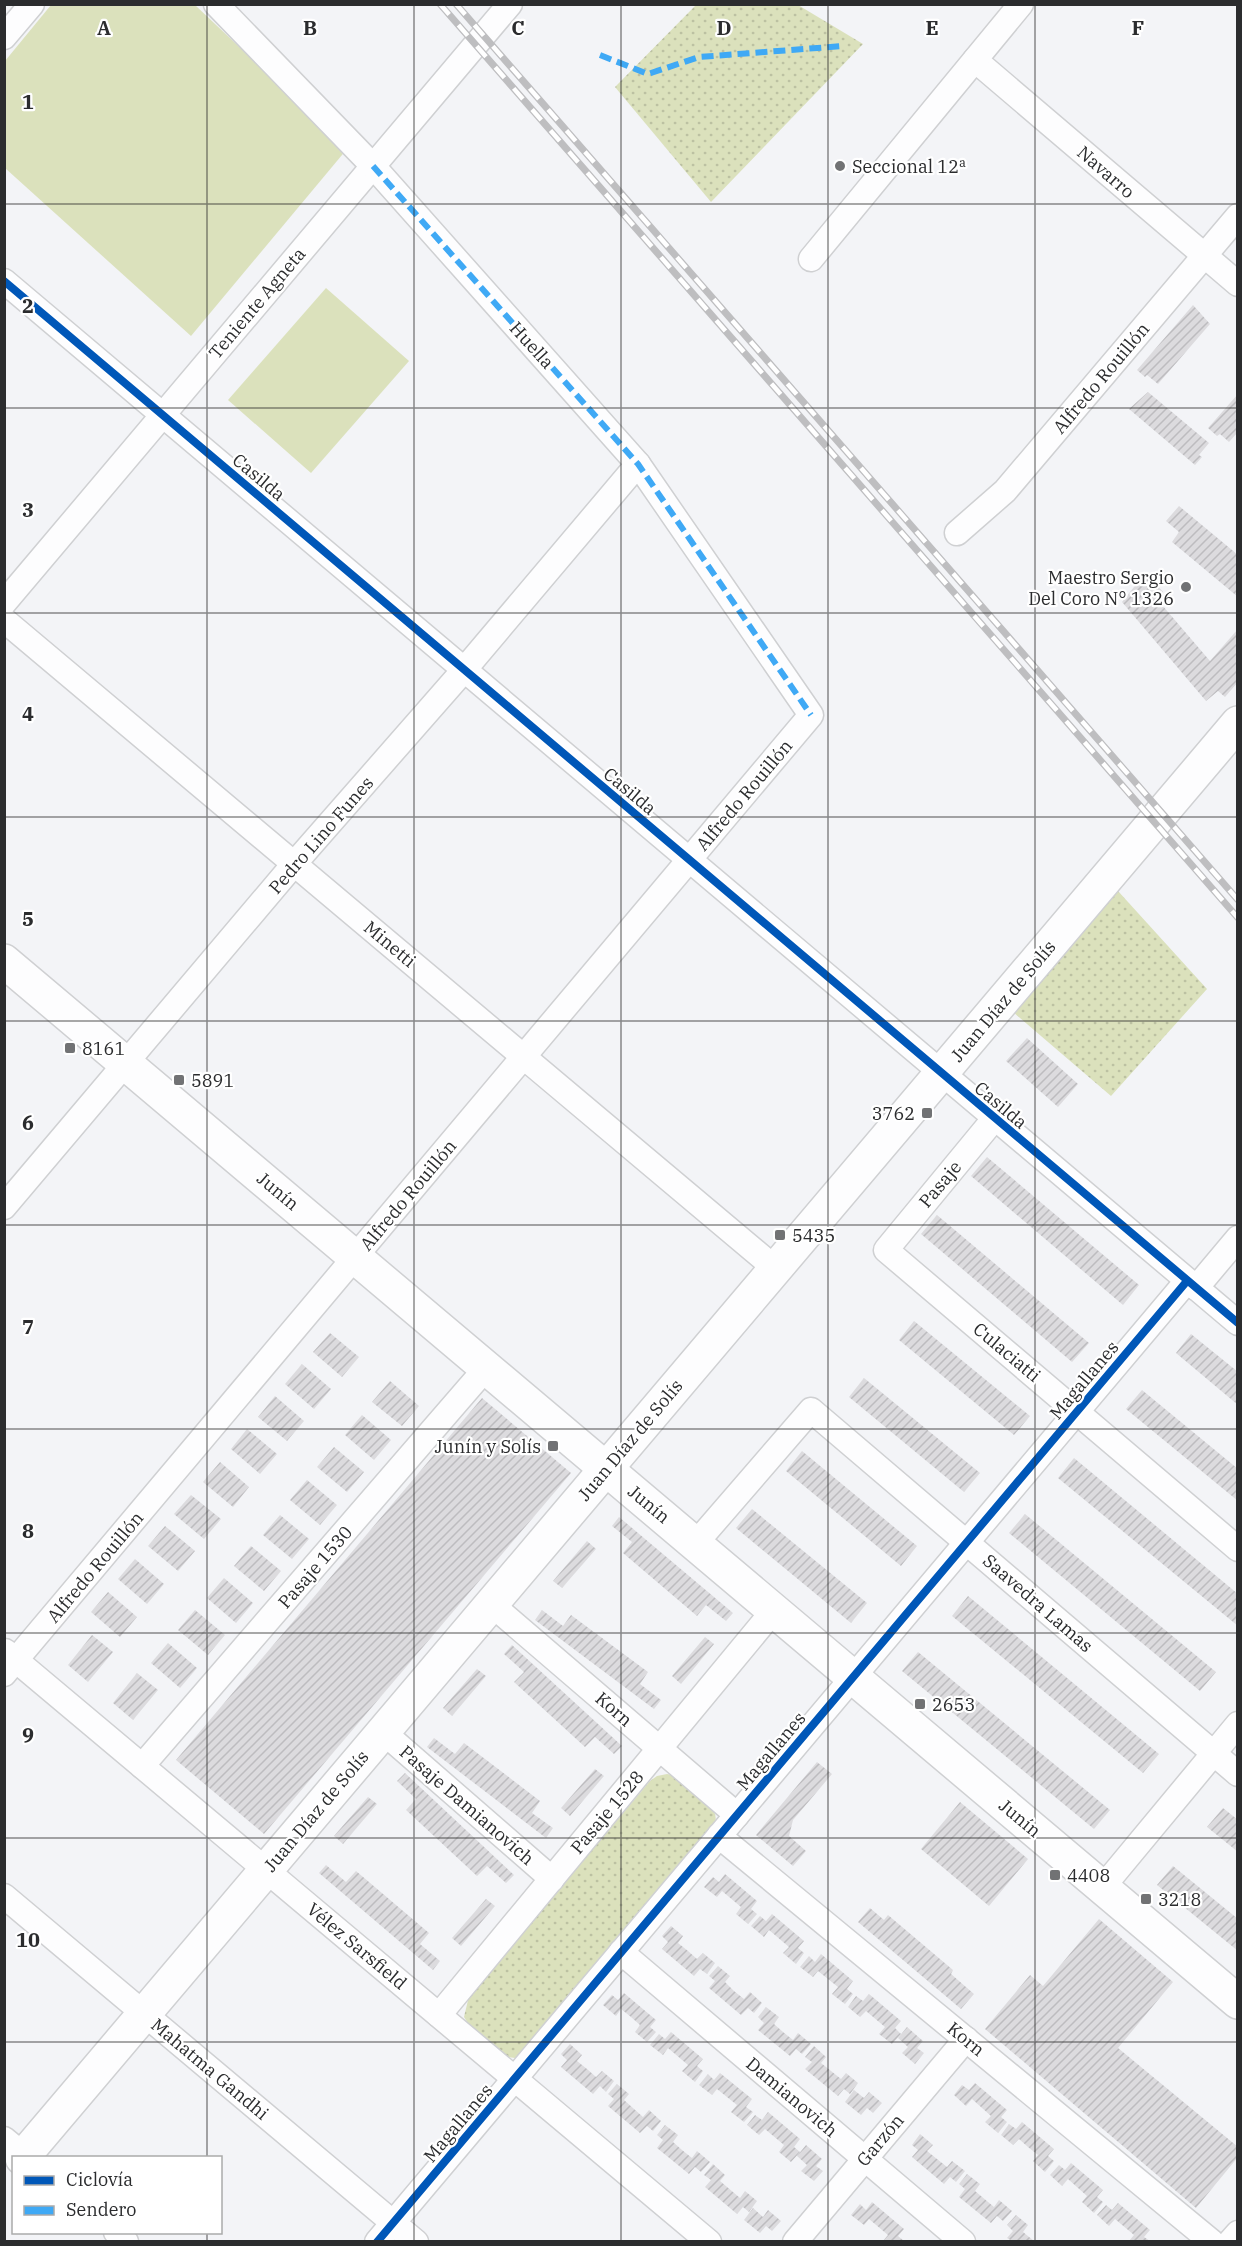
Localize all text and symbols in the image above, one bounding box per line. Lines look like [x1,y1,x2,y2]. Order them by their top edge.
text: A [97,14,111,41]
text: B [303,14,317,41]
text: C [511,14,525,41]
text: D [716,14,732,41]
text: E [925,14,939,41]
text: F [1132,14,1144,41]
text: 1 [22,88,34,115]
street label: Navarro [1072,141,1140,203]
place label: Seccional 12ª [852,155,966,178]
marker: Seccional 12ª [833,159,847,173]
street label: Teniente Agneta [204,242,310,363]
text: 2 [22,292,34,319]
street label: Huella [505,317,559,373]
street label: Alfredo Rouillón [1048,318,1154,438]
street label: Casilda [228,448,290,506]
text: 3 [22,496,34,523]
place label: Maestro Sergio Del Coro N° 1326 [1028,566,1174,610]
marker: Maestro Sergio Del Coro N° 1326 [1179,580,1193,594]
text: 4 [22,700,34,727]
street label: Alfredo Rouillón [691,735,797,855]
street label: Casilda [599,762,661,820]
street label: Pedro Lino Funes [264,772,378,898]
text: 5 [22,905,34,932]
street label: Minetti [359,916,421,973]
street label: Juan Díaz de Solís [945,936,1061,1066]
place label: 8161 [82,1037,125,1060]
marker: 8161 [63,1041,77,1055]
place label: 5891 [191,1069,234,1092]
marker: 5891 [172,1073,186,1087]
street label: Casilda [970,1076,1032,1134]
place label: 3762 [872,1102,915,1125]
marker: 3762 [920,1106,934,1120]
text: 6 [22,1109,34,1136]
street label: Alfredo Rouillón [355,1135,461,1255]
street label: Pasaje [914,1156,966,1212]
street label: Junín [252,1167,304,1215]
place label: 5435 [792,1224,835,1247]
marker: 5435 [773,1228,787,1242]
text: 7 [22,1313,34,1340]
street label: Culaciatti [969,1317,1046,1387]
street label: Magallanes [1044,1336,1124,1424]
street label: Juan Díaz de Solís [572,1375,688,1505]
place label: Junín y Solís [434,1435,541,1458]
marker: Junín y Solís [546,1439,560,1453]
street label: Junín [623,1480,675,1528]
street label: Alfredo Rouillón [42,1507,148,1627]
text: 8 [22,1517,34,1544]
street label: Pasaje 1530 [273,1521,357,1613]
street label: Saavedra Lamas [978,1549,1098,1657]
street label: Korn [591,1687,637,1731]
place label: 2653 [932,1693,975,1716]
marker: 2653 [913,1697,927,1711]
street label: Magallanes [731,1707,811,1795]
text: 9 [22,1721,34,1748]
street label: Pasaje Damianovich [395,1740,539,1870]
street label: Juan Díaz de Solís [258,1746,374,1876]
street label: Pasaje 1528 [565,1766,649,1858]
street label: Junín [994,1794,1046,1842]
place label: 4408 [1067,1864,1110,1887]
marker: 4408 [1048,1868,1062,1882]
place label: 3218 [1158,1888,1201,1911]
marker: 3218 [1139,1892,1153,1906]
street label: Vélez Sarsfield [302,1898,412,1994]
text: 10 [16,1926,40,1953]
street label: Mahatma Gandhi [147,2013,274,2125]
street label: Korn [942,2017,990,2061]
street label: Damianovich [742,2052,842,2142]
street label: Magallanes [418,2079,498,2167]
street label: Garzón [851,2109,909,2171]
legend [12,2156,222,2234]
text: Ciclovía [66,2168,133,2191]
text: Sendero [66,2198,136,2221]

